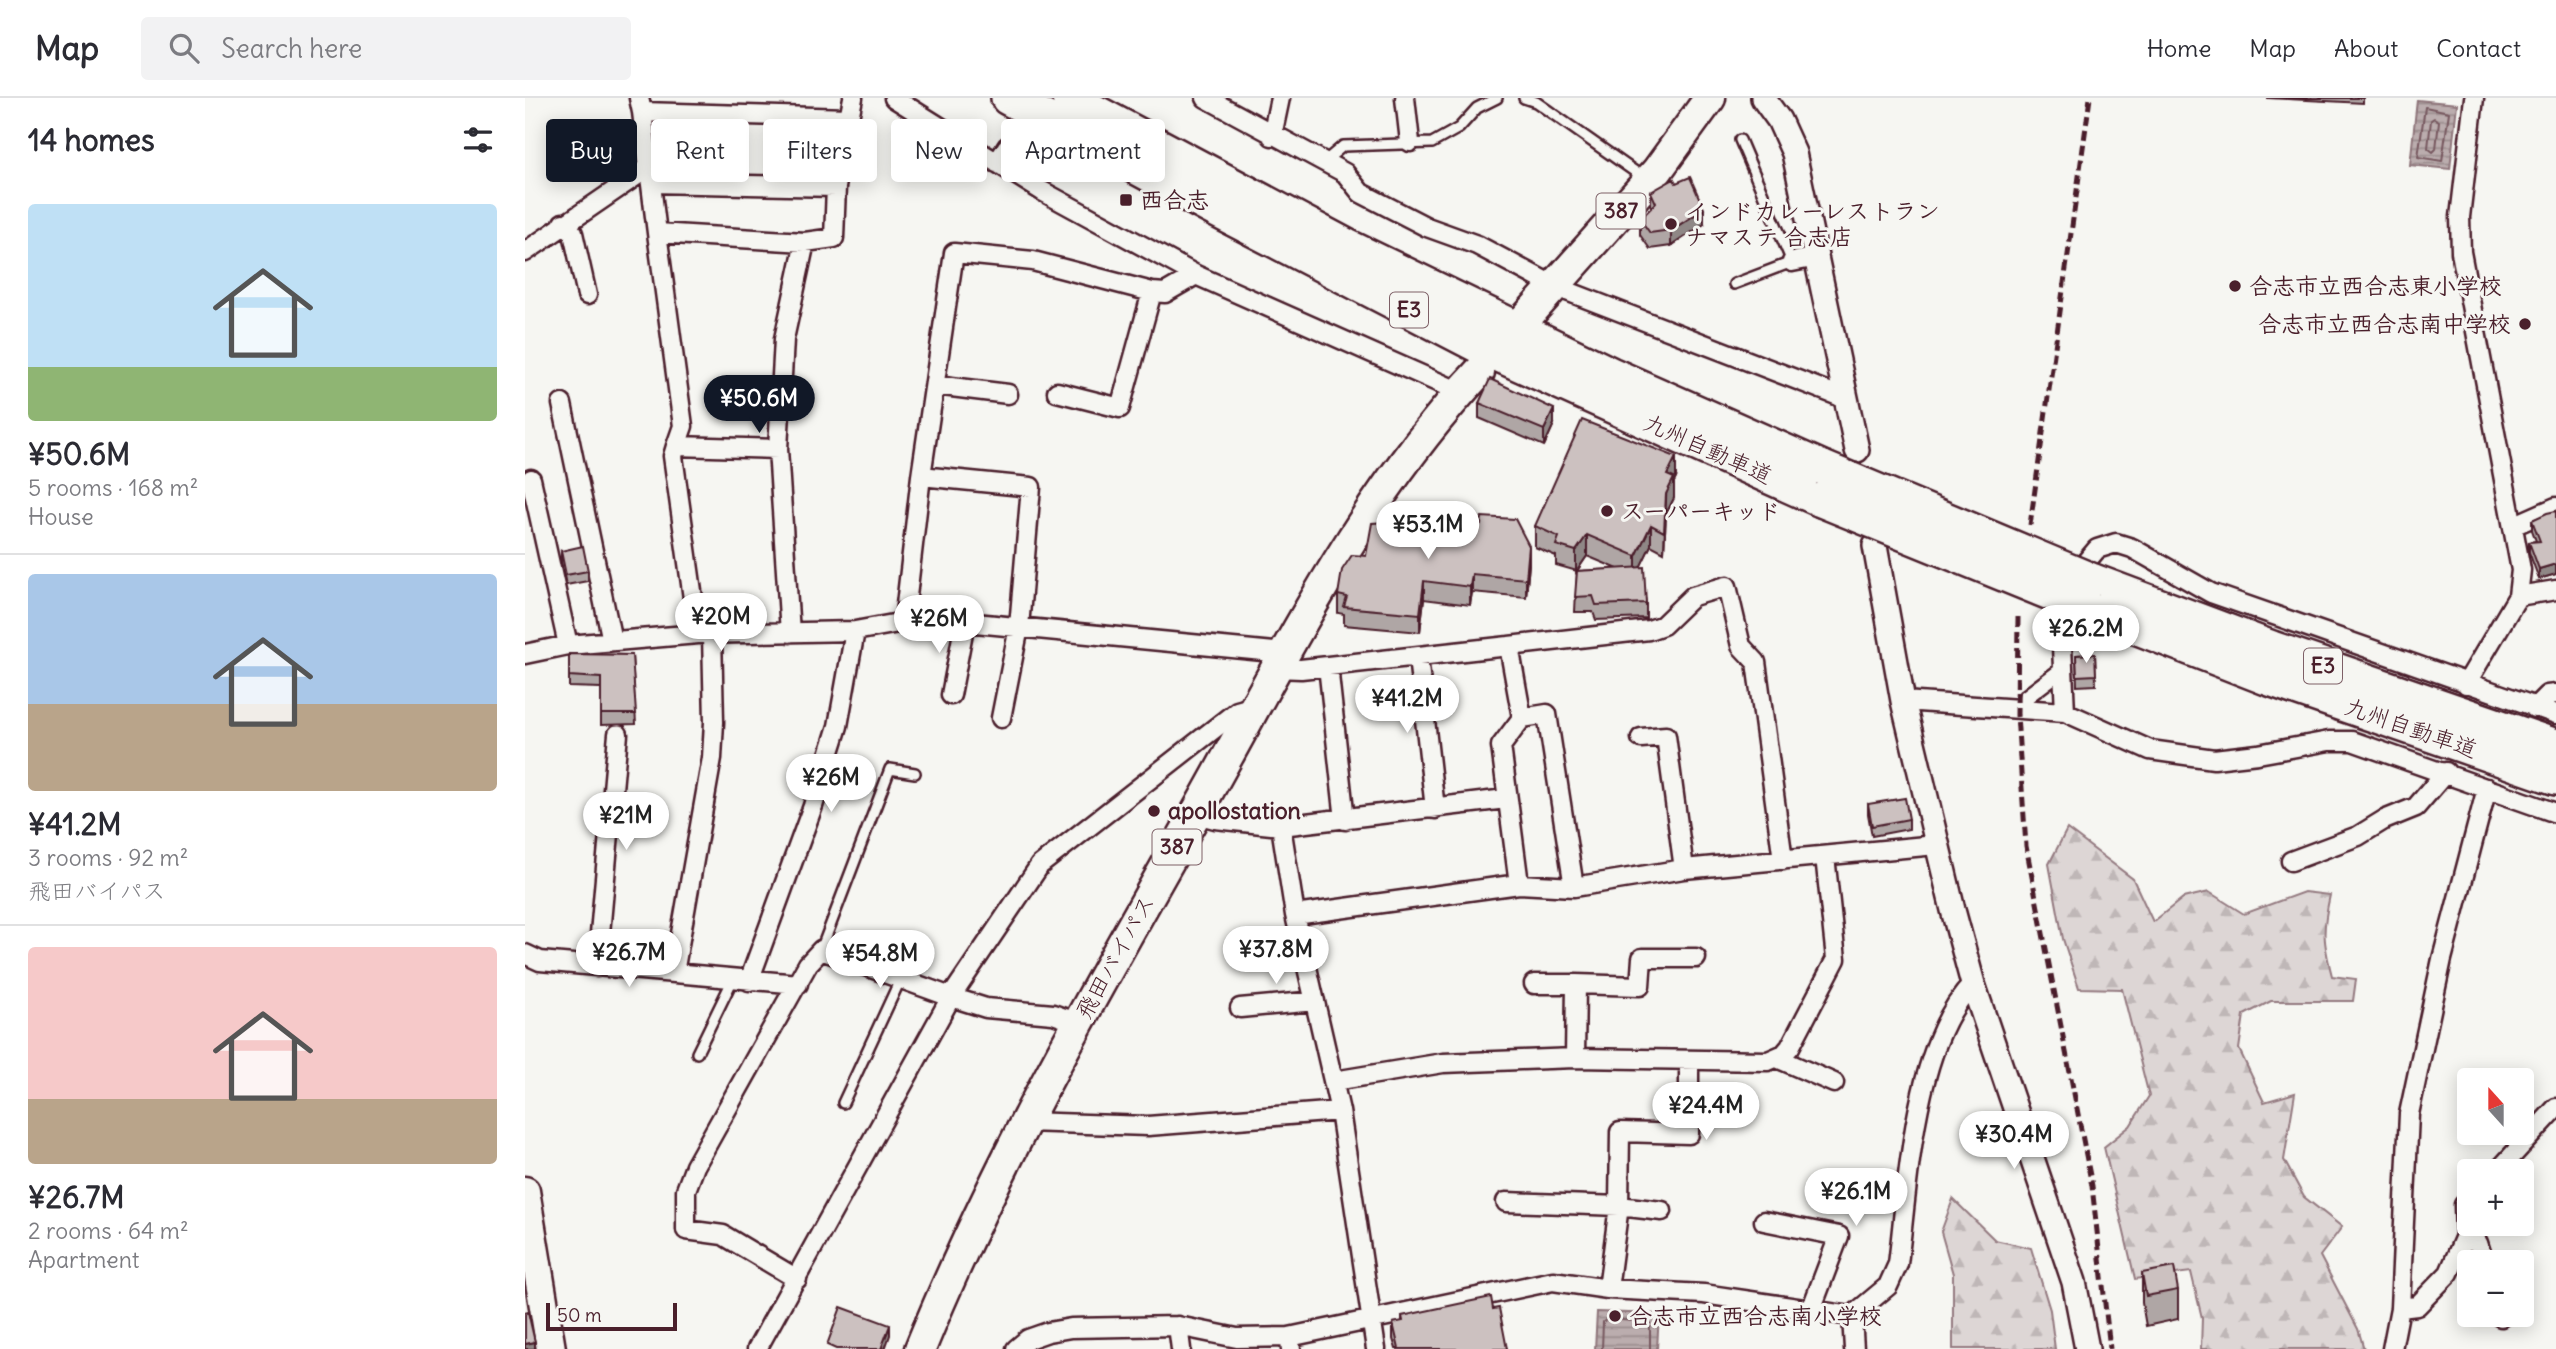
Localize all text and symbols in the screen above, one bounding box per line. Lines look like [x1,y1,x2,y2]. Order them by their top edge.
search box [141,17,631,80]
text: Map [35,27,99,69]
icon: search [165,29,203,67]
text: Search here [221,32,362,65]
text: Home [2147,33,2211,63]
text: Map [2249,33,2296,63]
text: About [2334,33,2398,63]
text: Contact [2436,33,2521,63]
chip: Buy [546,119,637,182]
chip: Rent [651,119,749,182]
chip: Filters [763,119,877,182]
chip: New [891,119,987,182]
chip: Apartment [1001,119,1165,182]
text: 14 homes [28,121,155,159]
icon: filters [459,121,497,159]
place label: 西合志 [1140,185,1209,214]
marker: 西合志 [1118,192,1134,208]
road number: 387 [1597,194,1645,228]
place label: インドカレーレストラン ナマステ 合志店 [1685,196,1940,251]
marker: インドカレーレストラン ナマステ 合志店 [1663,216,1679,232]
icon: home [200,250,326,376]
place label: 合志市立西合志東小学校 [2249,271,2502,300]
marker: 合志市立西合志東小学校 [2227,278,2243,294]
road number: E3 [1390,292,1428,328]
place label: 合志市立西合志南中学校 [2258,309,2511,338]
marker: 合志市立西合志南中学校 [2517,316,2533,332]
pin: ¥50.6M [702,376,816,435]
text: ¥50.6M [720,383,798,412]
street label: 九州自動車道 [1639,407,1777,490]
text: ¥50.6M [28,435,130,473]
text: 5 rooms · 168 m² [28,473,198,502]
place label: スーパーキッド [1621,496,1781,525]
text: House [28,502,94,531]
pin: ¥53.1M [1371,502,1485,561]
marker: スーパーキッド [1599,503,1615,519]
text: ¥53.1M [1392,509,1464,538]
pin: ¥20M [680,594,762,653]
pin: ¥26M [898,596,980,655]
text: ¥20M [691,601,751,630]
text: ¥26M [910,603,968,632]
pin: ¥26.2M [2029,606,2143,665]
text: ¥26.2M [2048,613,2124,642]
icon: home [200,619,326,745]
road number: E3 [2304,648,2342,684]
pin: ¥41.2M [1350,676,1464,735]
text: ¥41.2M [1371,683,1443,712]
street label: 九州自動車道 [2341,691,2481,764]
pin: ¥26M [790,754,872,814]
text: ¥26M [802,762,860,791]
pin: ¥21M [585,792,667,852]
place label: apollostation [1168,796,1301,825]
text: ¥21M [599,800,653,829]
marker: apollostation [1146,803,1162,819]
text: ¥41.2M [28,805,122,843]
road number: 387 [1153,830,1201,864]
text: 3 rooms · 92 m² [28,843,188,872]
text: 飛田バイパス [28,876,166,905]
street label: 飛田バイパス [1069,890,1161,1024]
pin: ¥37.8M [1219,926,1333,986]
pin: ¥26.7M [572,930,686,989]
pin: ¥54.8M [823,930,937,990]
text: ¥37.8M [1239,934,1313,963]
text: ¥26.7M [592,937,666,966]
text: ¥54.8M [842,938,918,967]
icon: home [200,993,326,1119]
north arrow [2457,1068,2534,1144]
map controls [2457,1068,2534,1327]
pin: ¥24.4M [1649,1082,1763,1142]
text: ¥24.4M [1668,1090,1744,1119]
pin: ¥30.4M [1957,1112,2071,1171]
text: ¥30.4M [1975,1119,2053,1148]
button: + [2457,1159,2534,1236]
pin: ¥26.1M [1799,1168,1913,1228]
text: ¥26.1M [1821,1176,1891,1205]
text: ¥26.7M [28,1178,125,1216]
text: 2 rooms · 64 m² [28,1216,189,1245]
text: Apartment [28,1245,140,1274]
button: − [2457,1250,2534,1327]
scale bar [546,1300,677,1332]
place label: 合志市立西合志南小学校 [1629,1301,1882,1330]
text: 50 m [557,1303,602,1327]
marker: 合志市立西合志南小学校 [1607,1308,1623,1324]

